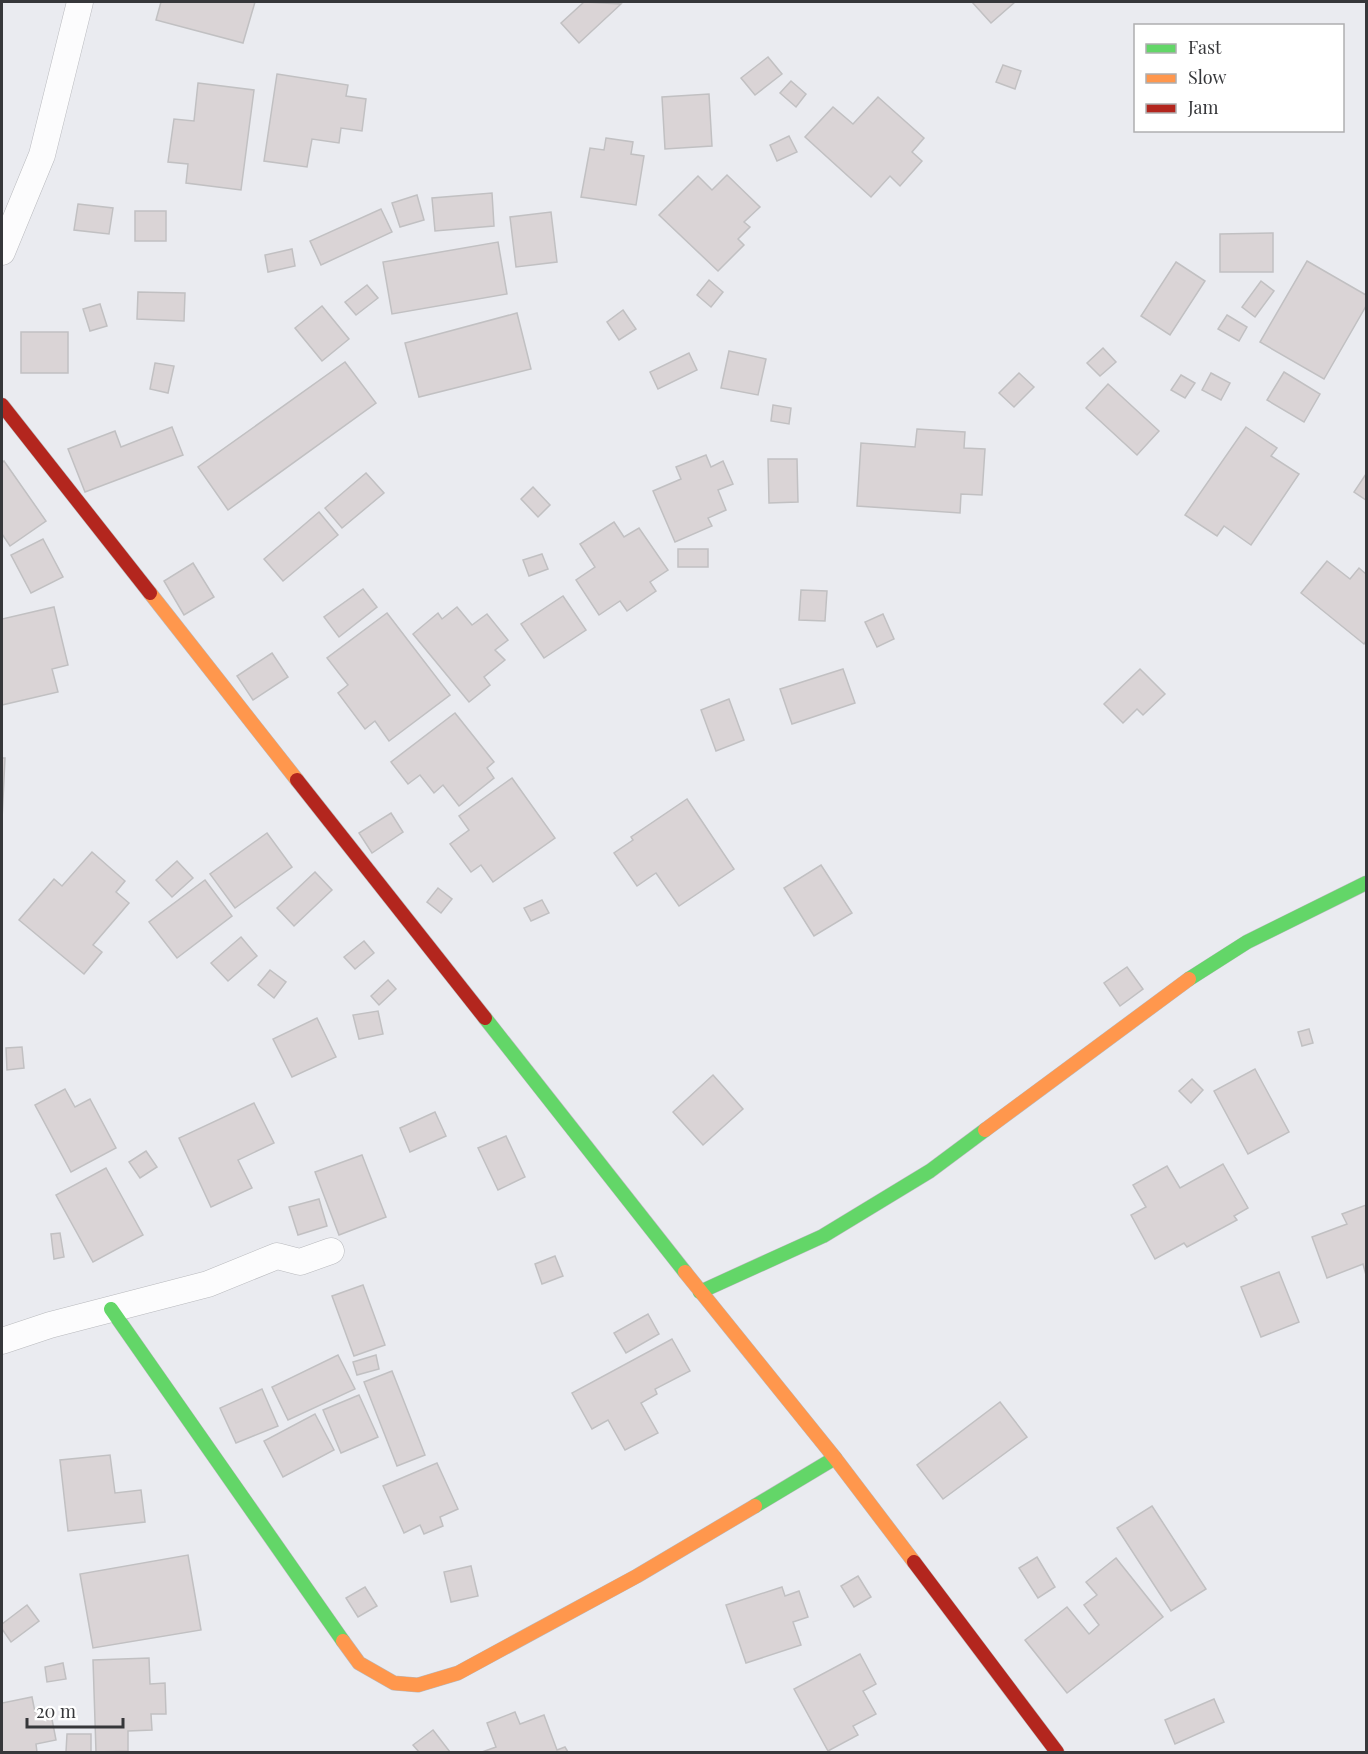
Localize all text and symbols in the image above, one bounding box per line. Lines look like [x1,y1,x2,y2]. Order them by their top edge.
legend [1134,24,1344,132]
text: Fast [1188,35,1222,59]
text: Slow [1188,65,1226,89]
text: Jam [1187,95,1218,119]
scale bar [27,1691,123,1729]
text: 20 m [36,1699,76,1723]

